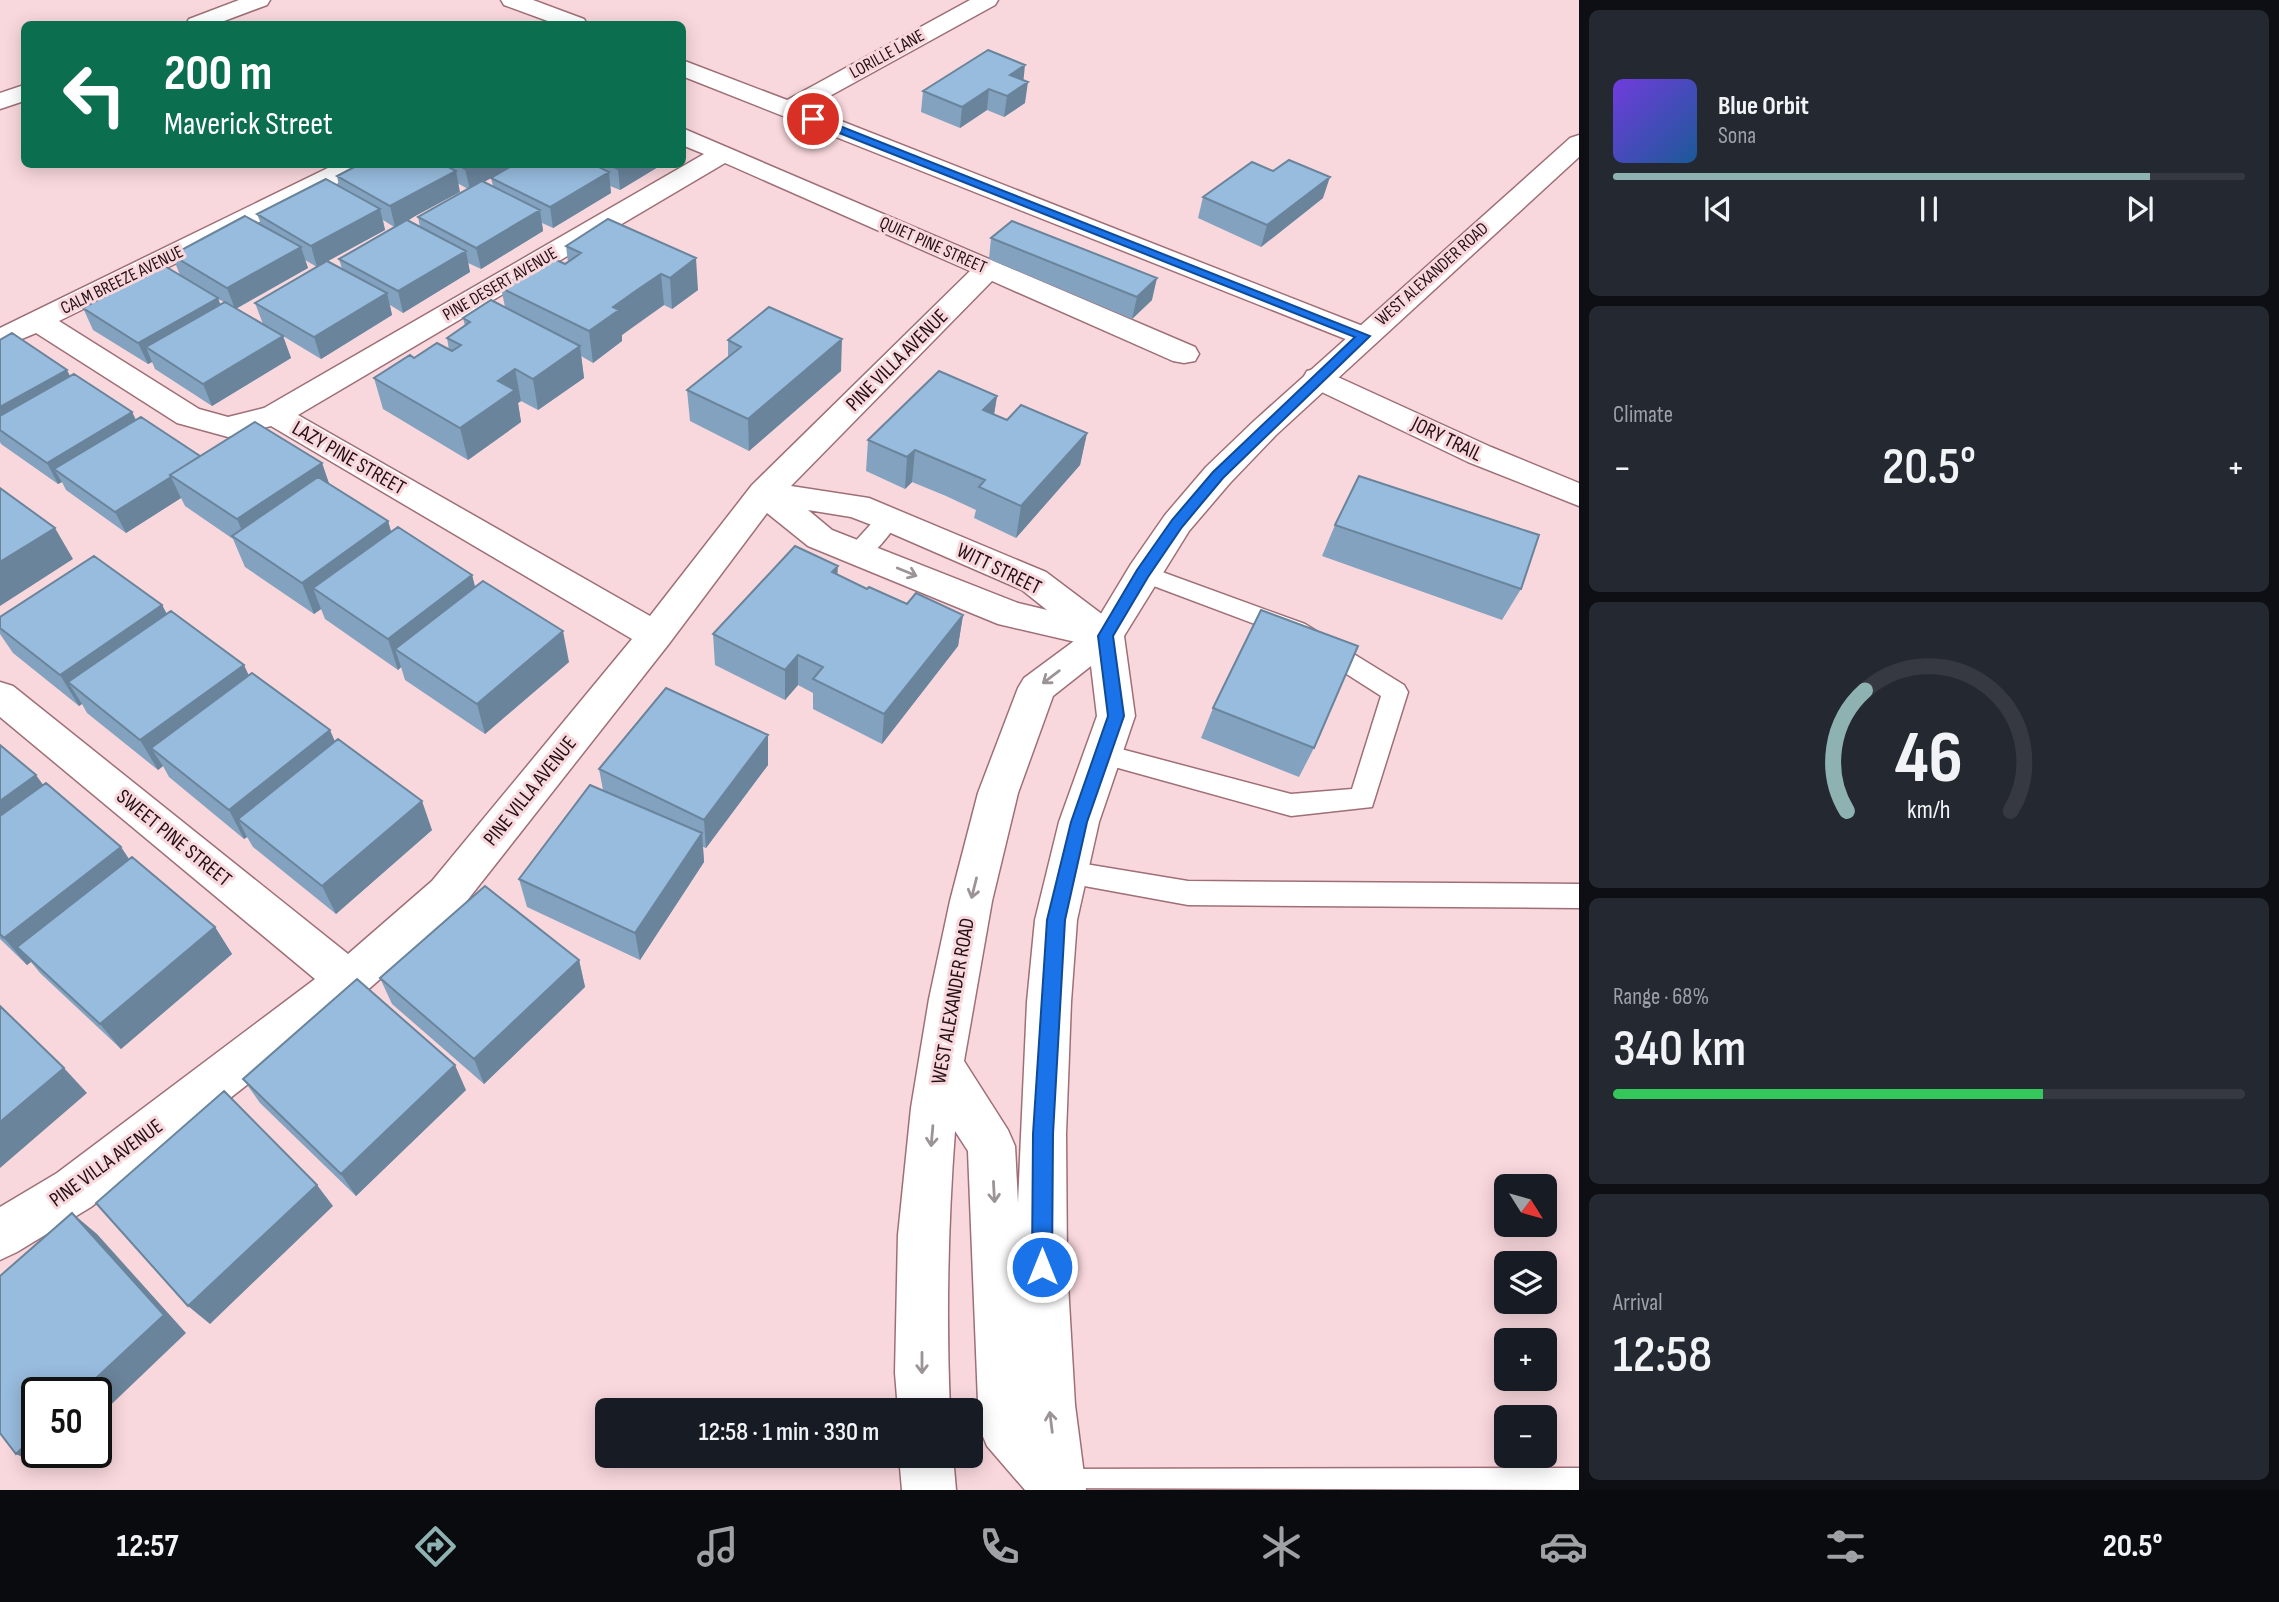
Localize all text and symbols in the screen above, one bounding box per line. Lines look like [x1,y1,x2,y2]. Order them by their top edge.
street label: LORILLE LANE [846,25,928,83]
text: 200 m [164,45,272,104]
icon: left [49,49,140,140]
pin [783,89,843,149]
text: Blue Orbit [1718,91,1809,122]
icon: arrive [794,100,832,138]
text: Maverick Street [164,105,333,144]
text: Sona [1718,122,1756,150]
icon: previous [1699,190,1737,228]
icon: pause [1910,190,1948,228]
icon: next [2121,190,2159,228]
street label: QUIET PINE STREET [876,212,990,278]
street label: WEST ALEXANDER ROAD [1371,218,1493,330]
street label: CALM BREEZE AVENUE [57,241,187,319]
street label: PINE DESERT AVENUE [439,243,561,325]
street label: PINE VILLA AVENUE [841,304,953,416]
text: Climate [1613,401,1673,429]
street label: JORY TRAIL [1407,411,1486,467]
street label: LAZY PINE STREET [288,415,411,501]
text: 20.5° [1882,436,1976,499]
text: − [1613,446,1632,491]
text: + [2226,446,2245,491]
street label: WITT STREET [952,538,1046,600]
one-way arrow [895,566,917,579]
one-way arrow [1043,670,1061,685]
text: 46 [1895,715,1963,803]
street label: PINE VILLA AVENUE [478,731,582,851]
street label: SWEET PINE STREET [112,784,237,892]
text: km/h [1907,795,1951,826]
one-way arrow [967,876,980,899]
street label: WEST ALEXANDER ROAD [926,916,980,1086]
text: Range · 68% [1613,983,1709,1011]
text: 340 km [1613,1018,1746,1081]
street label: PINE VILLA AVENUE [45,1114,167,1212]
one-way arrow [925,1124,938,1147]
north arrow [1494,1174,1558,1237]
map controls [1494,1174,1557,1468]
one-way arrow [987,1181,1000,1204]
position arrow [1005,1230,1079,1304]
button: layers [1494,1251,1557,1314]
text: Arrival [1613,1289,1662,1317]
text: 12:58 [1613,1324,1712,1387]
button: + [1494,1328,1557,1391]
one-way arrow [915,1351,929,1374]
speed limit sign: 50 [21,1377,112,1468]
button: − [1494,1405,1557,1468]
one-way arrow [1045,1411,1058,1434]
text: 12:58 · 1 min · 330 m [699,1417,879,1448]
icon: directions [411,1522,460,1571]
icon: music [693,1522,742,1571]
icon: phone [975,1522,1024,1571]
icon: climate [1257,1522,1306,1571]
icon: car [1539,1522,1588,1571]
icon: filters [1821,1522,1870,1571]
text: 12:57 [116,1527,178,1566]
text: 20.5° [2103,1527,2163,1566]

